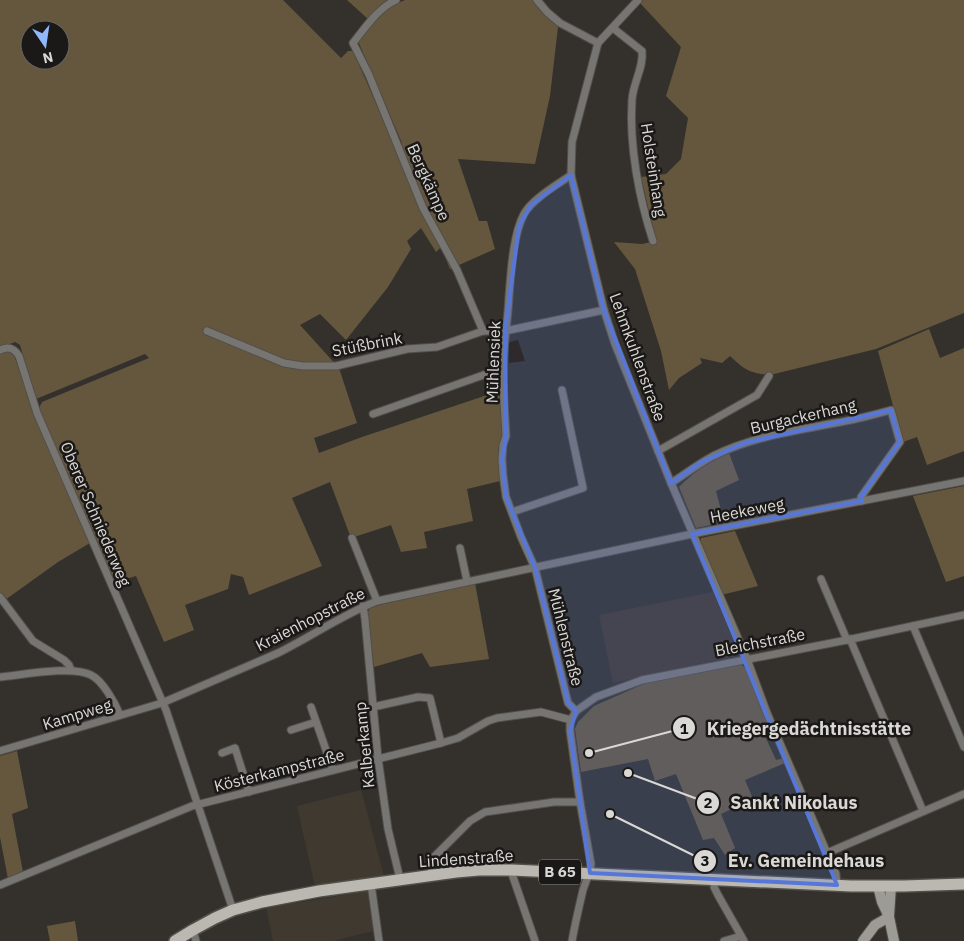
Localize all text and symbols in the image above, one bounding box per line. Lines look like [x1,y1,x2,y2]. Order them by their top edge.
north arrow [20,20,70,70]
text: N [41,48,55,68]
street label: Holsteinhang [637,122,671,219]
street label: Bergkämpe [403,140,455,224]
street label: Lehmkuhlenstraße [606,290,671,424]
street label: Mühlensiek [482,320,504,404]
street label: Stüßbrink [330,327,404,361]
street label: Burgackerhang [748,394,858,438]
street label: Oberer Schniederweg [56,439,136,590]
street label: Heekeweg [708,493,786,527]
street label: Kraienhopstraße [252,583,368,655]
street label: Mühlenstraße [544,586,588,688]
street label: Bleichstraße [713,623,807,661]
street label: Kampweg [40,694,114,734]
street label: Kalberkamp [350,701,378,789]
callout: Kriegergedächtnisstätte [672,712,921,745]
text: Kriegergedächtnisstätte [707,717,911,740]
text: 1 [679,719,689,738]
street label: Kösterkampstraße [212,744,346,796]
callout: Sankt Nikolaus [695,787,867,820]
text: Sankt Nikolaus [730,791,858,814]
text: 2 [703,793,713,812]
callout: Ev. Gemeindehaus [693,844,894,877]
street label: Lindenstraße [418,845,514,871]
text: Ev. Gemeindehaus [728,849,884,872]
text: 3 [700,851,710,870]
road number: B 65 [539,860,581,884]

